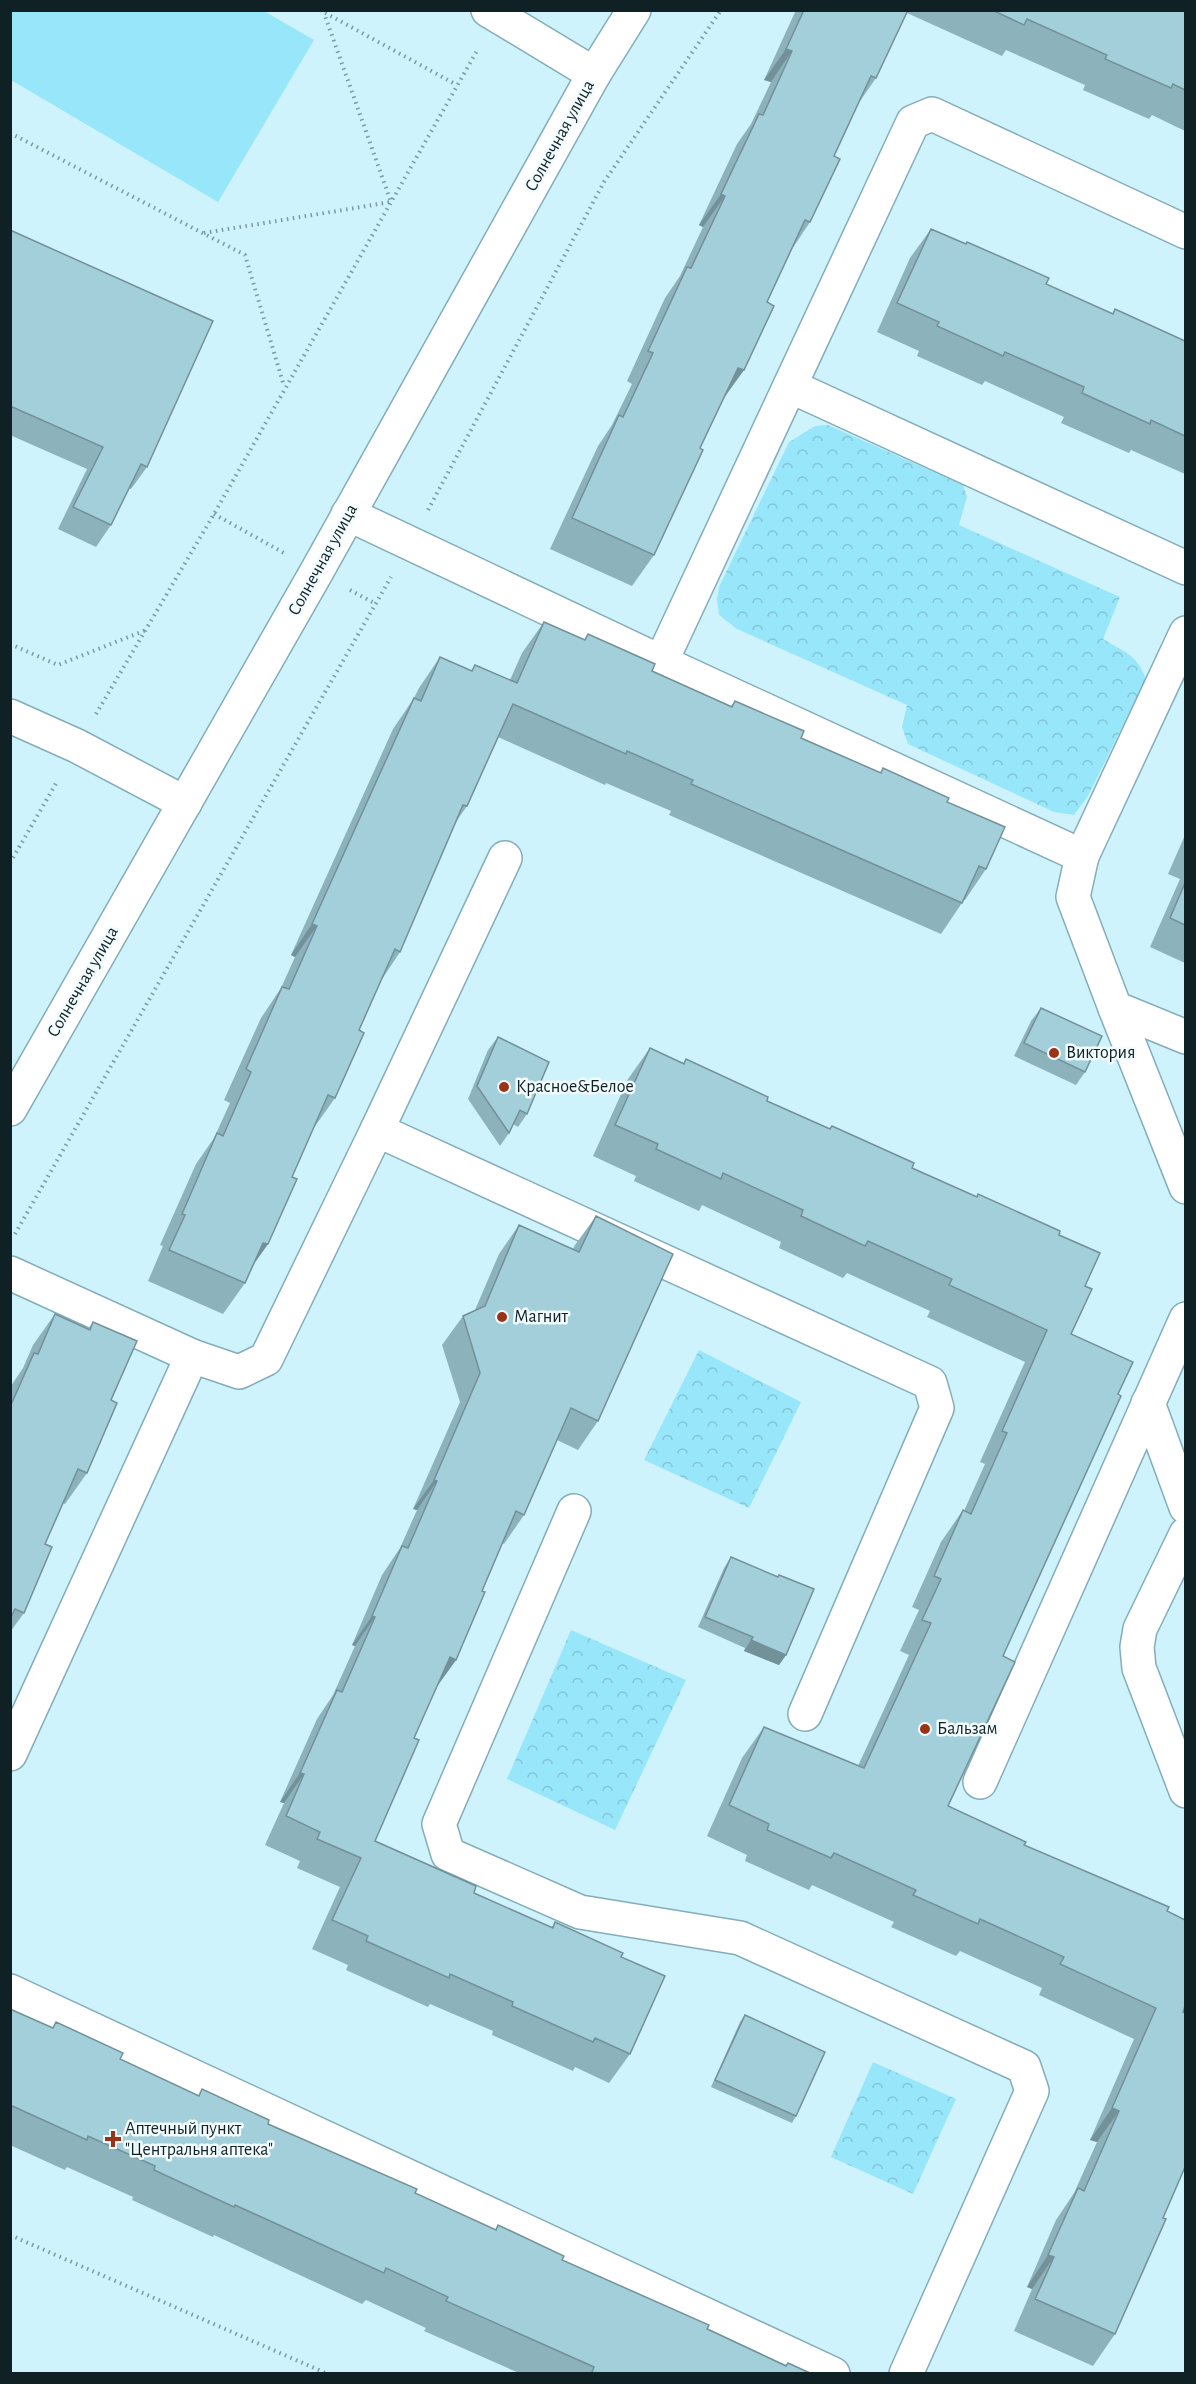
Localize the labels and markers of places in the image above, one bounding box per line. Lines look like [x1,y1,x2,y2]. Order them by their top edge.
place label: Виктория [1066,1044,1135,1062]
marker: Виктория [1047,1046,1061,1060]
place label: Красное&Белое [516,1078,634,1096]
marker: Красное&Белое [497,1080,511,1094]
place label: Магнит [514,1308,569,1326]
marker: Магнит [495,1310,509,1324]
place label: Бальзам [937,1720,998,1738]
marker: Бальзам [918,1722,932,1736]
place label: Аптечный пункт "Центральня аптека" [125,2120,273,2159]
marker: Аптечный пункт "Центральня аптека" [106,2132,120,2146]

